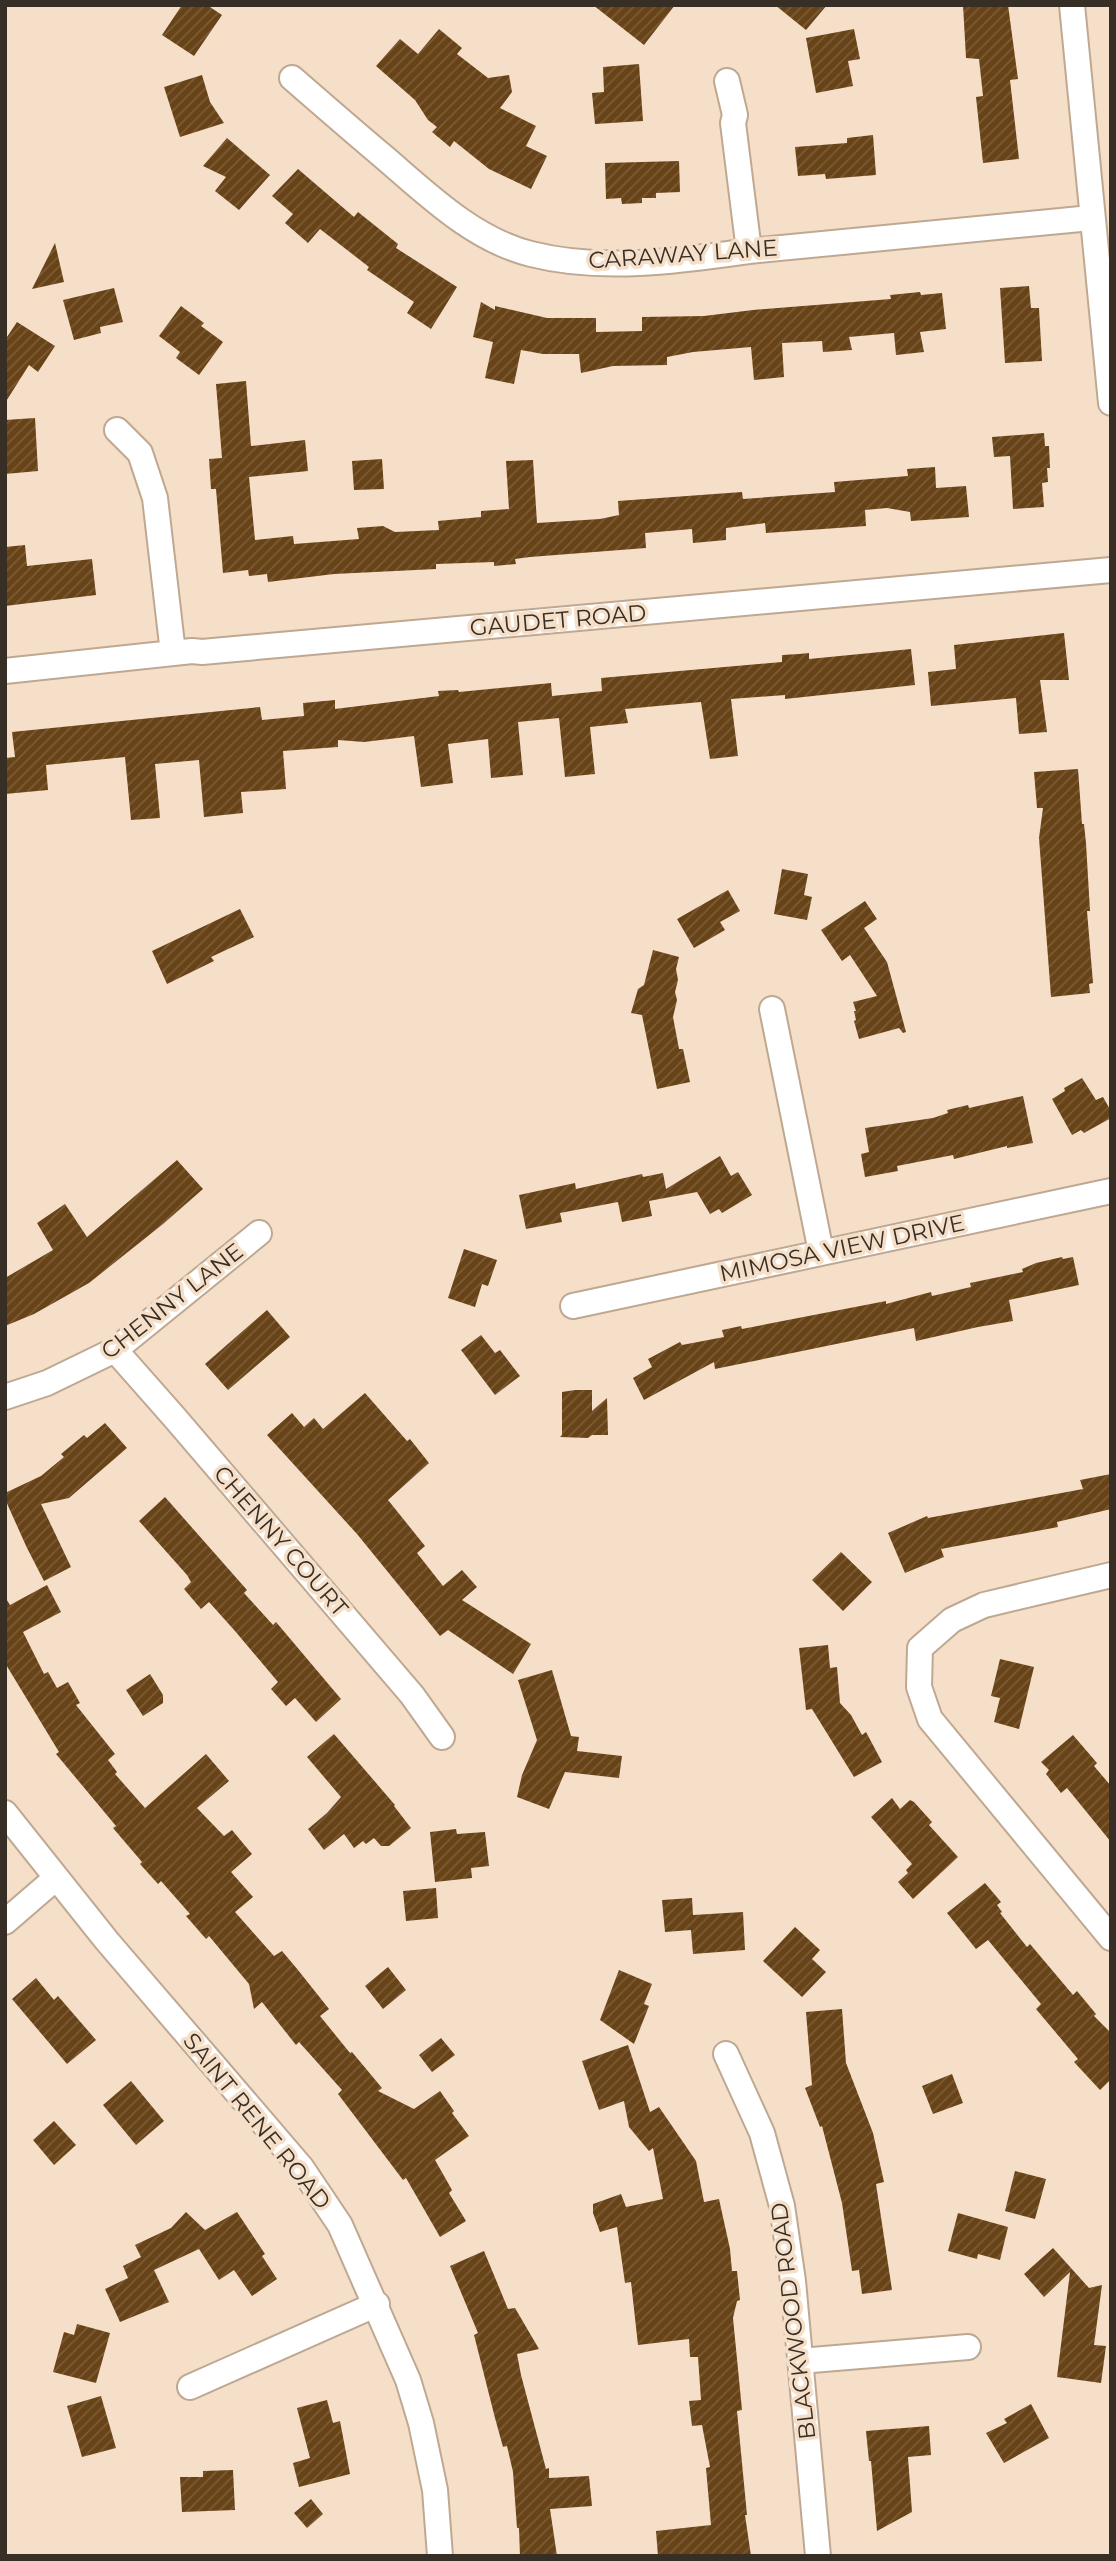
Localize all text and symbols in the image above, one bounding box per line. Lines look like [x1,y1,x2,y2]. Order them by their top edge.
street label: CARAWAY LANE [587,233,779,275]
street label: GAUDET ROAD [469,598,647,642]
street label: MIMOSA VIEW DRIVE [717,1208,967,1288]
street label: CHENNY LANE [96,1237,248,1365]
street label: CHENNY COURT [208,1460,355,1623]
street label: SAINT RENE ROAD [177,2027,337,2215]
street label: BLACKWOOD ROAD [765,2201,821,2441]

